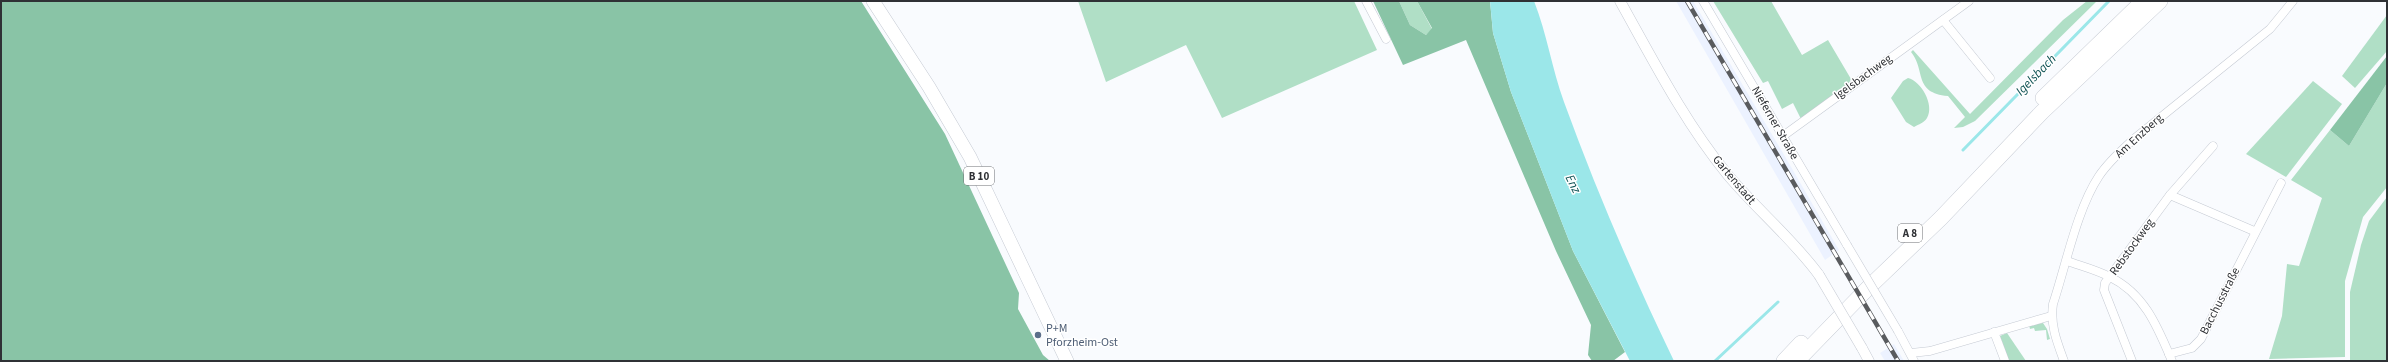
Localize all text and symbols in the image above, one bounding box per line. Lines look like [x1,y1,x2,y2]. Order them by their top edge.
street label: Igelsbachweg [1830,50,1896,104]
water label: Igelsbach [2012,50,2060,100]
street label: Nieferner Straße [1747,83,1803,163]
street label: Am Enzberg [2111,110,2167,162]
street label: Gartenstadt [1708,152,1760,208]
road number: B 10 [964,167,994,185]
water label: Enz [1561,172,1585,197]
street label: Rebstockweg [2106,215,2158,279]
road number: A 8 [1898,224,1922,242]
street label: Bacchusstraße [2196,264,2244,338]
place label: P+M Pforzheim-Ost [1046,320,1118,351]
marker: P+M Pforzheim-Ost [1033,330,1043,340]

